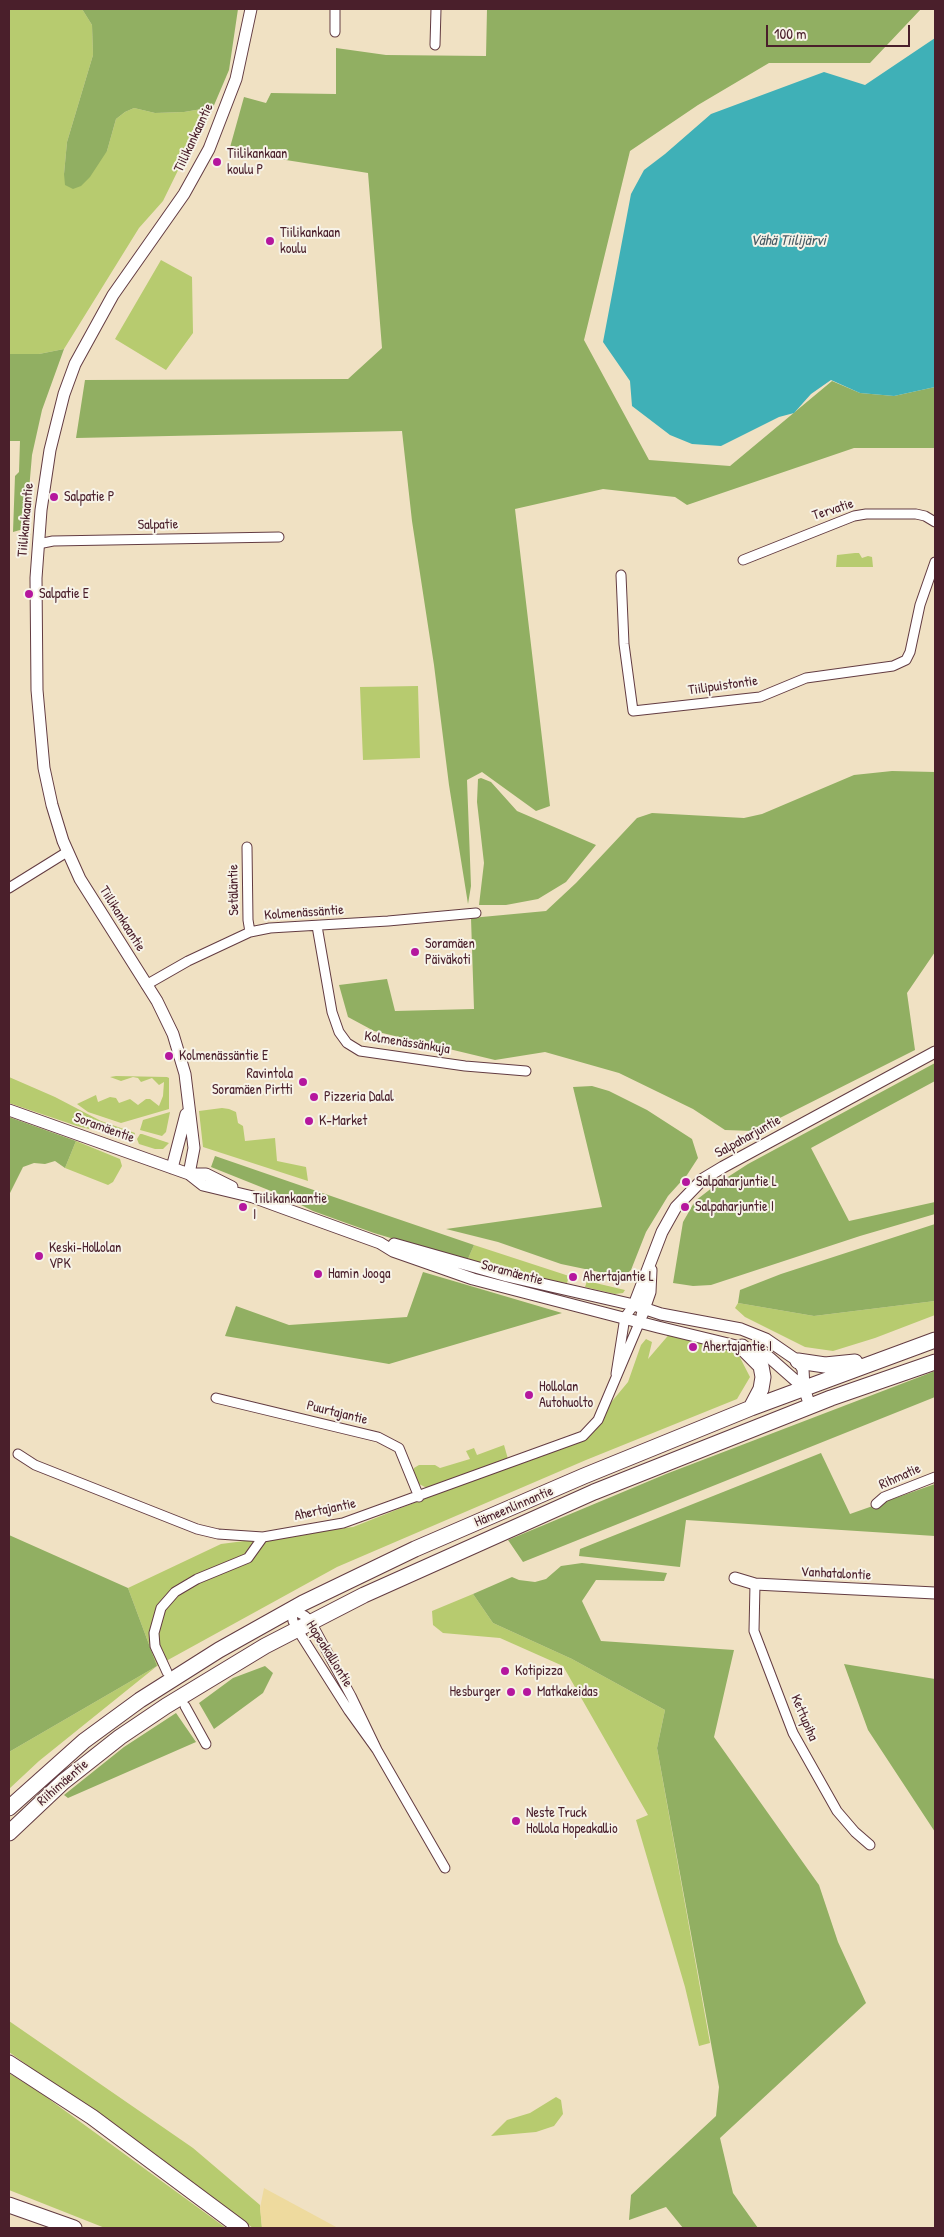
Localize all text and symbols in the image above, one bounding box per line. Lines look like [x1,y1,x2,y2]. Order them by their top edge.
scale bar [769,15,913,47]
text: 100 m [774,23,807,44]
street label: Tiilikankaantie [171,101,217,175]
place label: Tiilikankaan koulu P [227,146,287,178]
marker: Tiilikankaan koulu P [211,156,223,168]
place label: Tiilikankaan koulu [280,225,340,258]
water label: Vähä Tiilijärvi [750,232,826,250]
marker: Tiilikankaan koulu [264,235,276,247]
street label: Tiilikankaantie [14,482,38,558]
place label: Salpatie P [64,489,115,505]
marker: Salpatie P [48,491,60,503]
street label: Tervatie [810,496,856,524]
street label: Salpatie [138,516,178,534]
place label: Salpatie E [39,586,89,602]
marker: Salpatie E [23,588,35,600]
street label: Tiilipuistontie [687,673,759,699]
street label: Setäläntie [225,864,243,916]
street label: Tiilikankaantie [95,883,149,955]
street label: Kolmenässäntie [264,902,344,924]
place label: Soramäen Päiväkoti [425,936,475,969]
marker: Soramäen Päiväkoti [409,946,421,958]
street label: Kolmenässänkuja [363,1028,451,1058]
place label: Kolmenässäntie E [179,1048,268,1064]
marker: Kolmenässäntie E [163,1050,175,1062]
place label: Ravintola Soramäen Pirtti [212,1066,293,1098]
marker: Ravintola Soramäen Pirtti [297,1076,309,1088]
place label: Pizzeria Dalal [324,1089,394,1105]
marker: Pizzeria Dalal [308,1091,320,1103]
street label: Soramäentie [71,1109,137,1147]
street label: Salpaharjuntie [712,1112,784,1162]
place label: K-Market [319,1113,367,1129]
marker: K-Market [303,1115,315,1127]
place label: Salpaharjuntie L [696,1174,777,1190]
marker: Salpaharjuntie L [680,1176,692,1188]
place label: Tiilikankaantie I [253,1191,327,1224]
place label: Salpaharjuntie I [695,1199,774,1215]
marker: Tiilikankaantie I [237,1201,249,1213]
marker: Salpaharjuntie I [679,1201,691,1213]
place label: Keski-Hollolan VPK [49,1240,121,1272]
marker: Keski-Hollolan VPK [33,1250,45,1262]
street label: Soramäentie [479,1257,545,1289]
place label: Hamin Jooga [328,1266,390,1282]
marker: Hamin Jooga [312,1268,324,1280]
place label: Ahertajantie L [583,1269,654,1285]
marker: Ahertajantie L [567,1271,579,1283]
place label: Ahertajantie I [703,1339,772,1355]
marker: Ahertajantie I [687,1341,699,1353]
place label: Hollolan Autohuolto [539,1379,593,1411]
marker: Hollolan Autohuolto [523,1389,535,1401]
street label: Puurtajantie [305,1397,369,1429]
street label: Rihmatie [877,1460,923,1494]
street label: Hämeenlinnantie [472,1483,556,1531]
street label: Ahertajantie [293,1495,357,1525]
street label: Vanhatalontie [800,1564,872,1584]
street label: Hopeakalliontie [302,1618,356,1690]
place label: Kotipizza [515,1663,563,1679]
marker: Kotipizza [499,1665,511,1677]
place label: Hesburger [450,1684,501,1700]
place label: Matkakeidas [537,1684,598,1700]
marker: Hesburger [505,1686,517,1698]
marker: Matkakeidas [521,1686,533,1698]
street label: Kettupiha [787,1692,821,1744]
street label: Riihimäentie [34,1756,92,1810]
place label: Neste Truck Hollola Hopeakallio [526,1805,618,1838]
marker: Neste Truck Hollola Hopeakallio [510,1815,522,1827]

